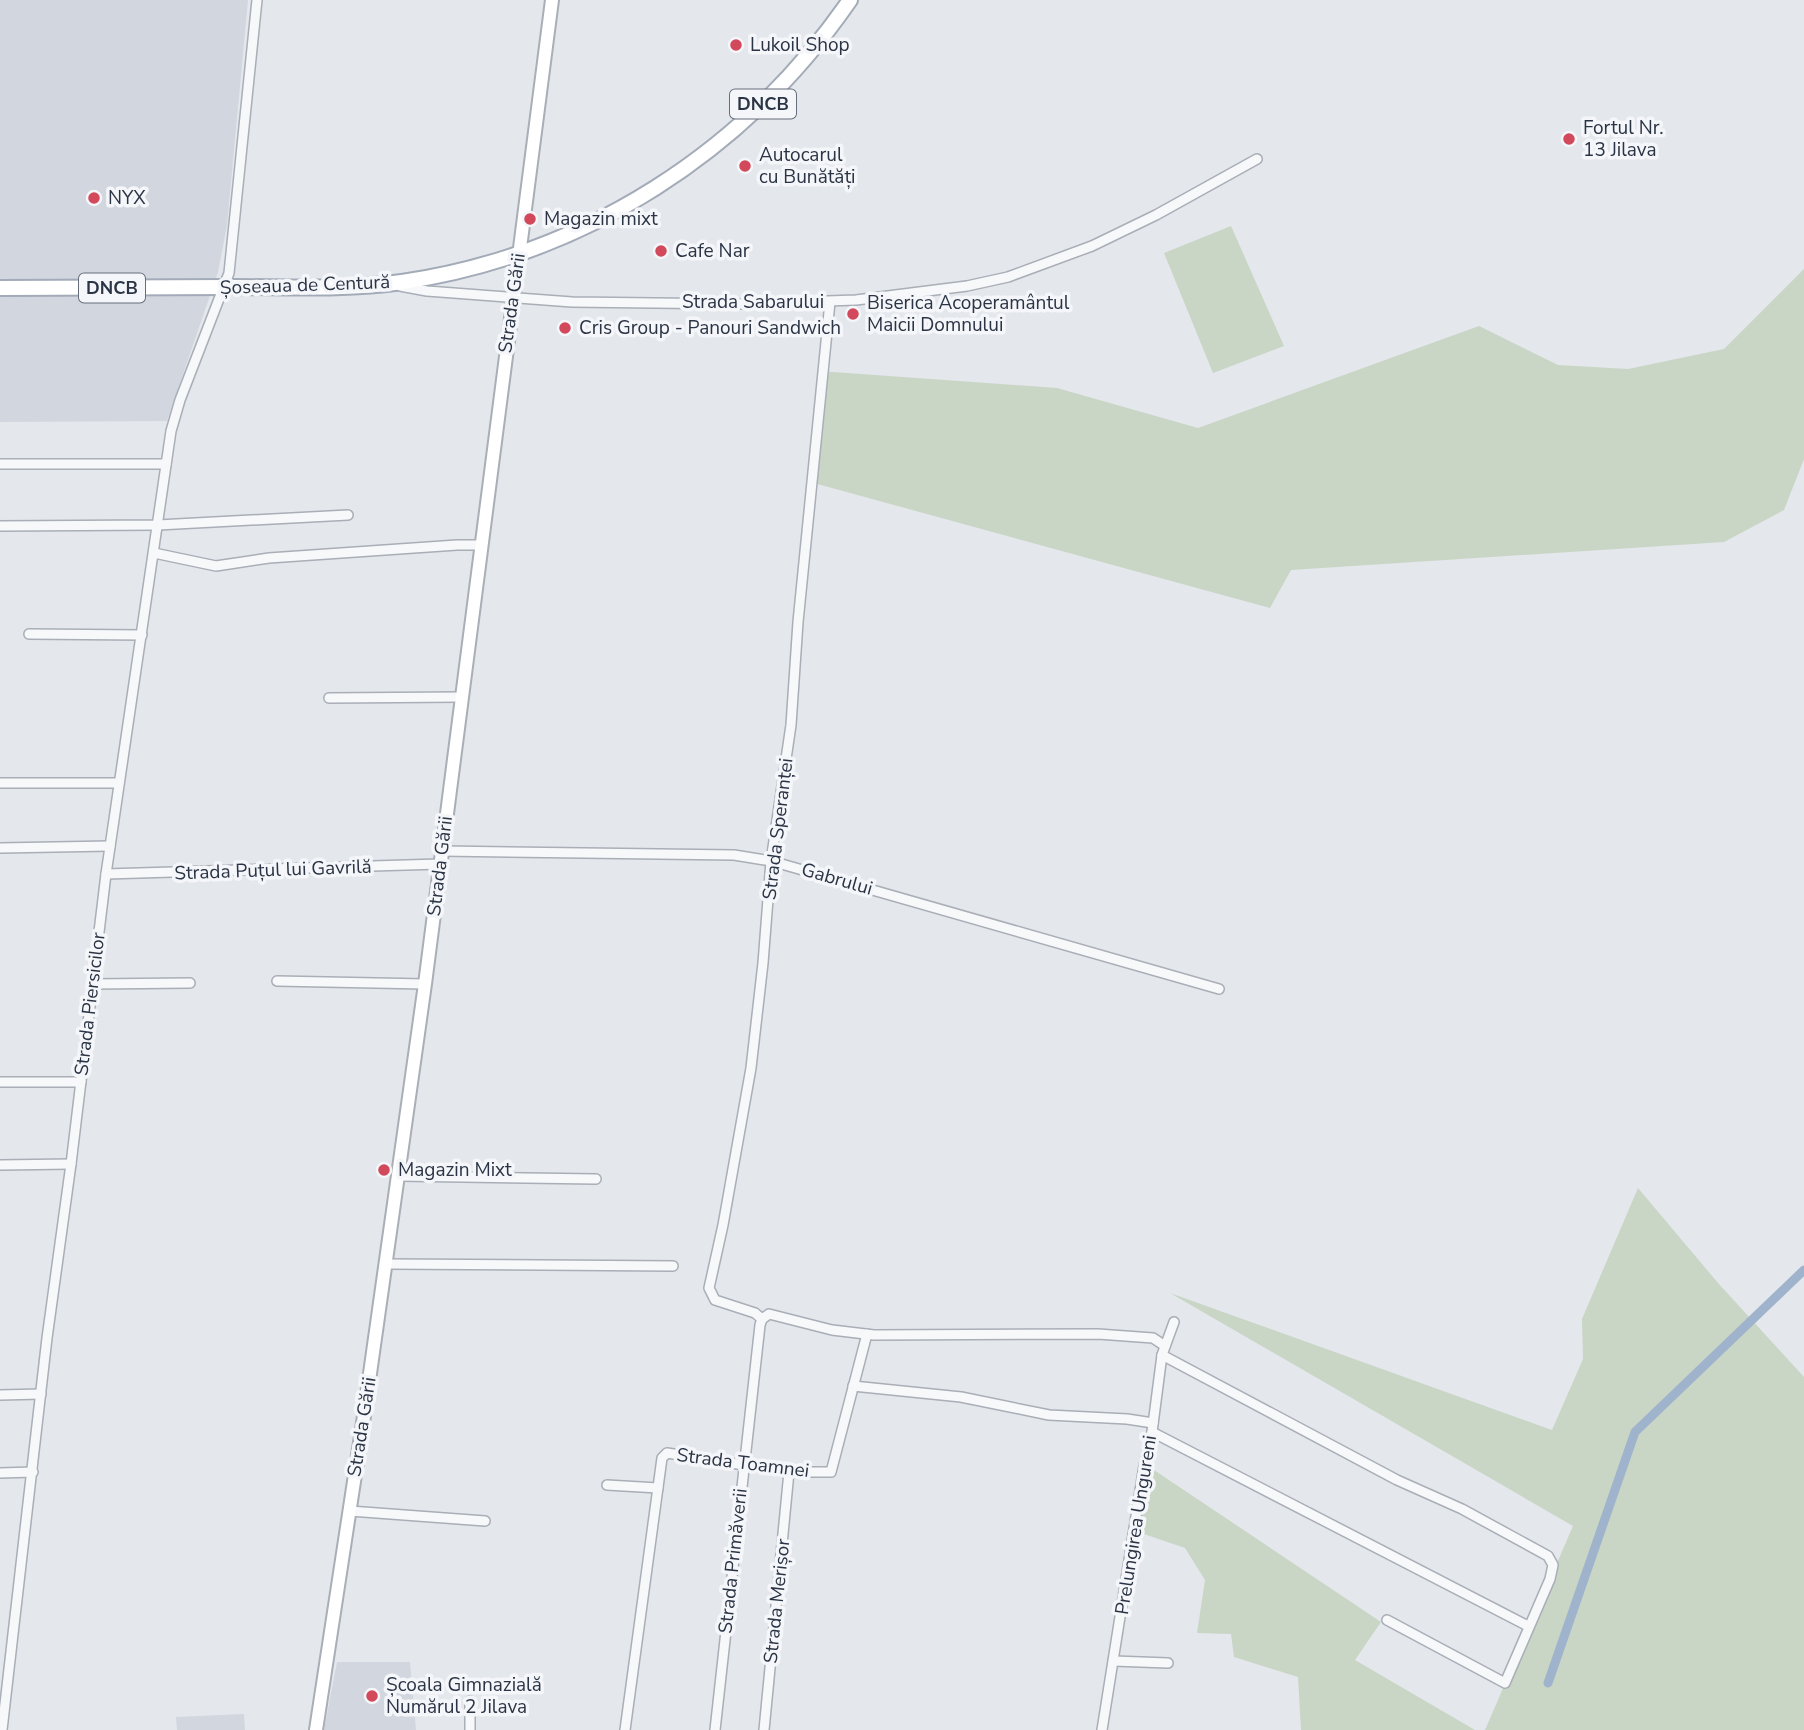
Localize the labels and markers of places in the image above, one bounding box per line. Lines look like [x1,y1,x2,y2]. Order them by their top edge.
place label: Lukoil Shop [750,32,850,58]
marker: Lukoil Shop [728,37,744,53]
place label: Fortul Nr. 13 Jilava [1583,115,1664,163]
marker: Fortul Nr. 13 Jilava [1561,131,1577,147]
place label: Autocarul cu Bunătăți [759,142,855,190]
marker: Autocarul cu Bunătăți [737,158,753,174]
place label: NYX [108,185,146,211]
marker: NYX [86,190,102,206]
place label: Magazin mixt [544,206,658,232]
marker: Magazin mixt [522,211,538,227]
place label: Cafe Nar [675,238,750,264]
marker: Cafe Nar [653,243,669,259]
place label: Biserica Acoperamântul Maicii Domnului [867,290,1070,338]
marker: Biserica Acoperamântul Maicii Domnului [845,306,861,322]
place label: Cris Group - Panouri Sandwich [579,315,841,341]
marker: Cris Group - Panouri Sandwich [557,320,573,336]
place label: Magazin Mixt [398,1157,512,1183]
marker: Magazin Mixt [376,1162,392,1178]
place label: Școala Gimnazială Numărul 2 Jilava [386,1672,542,1720]
marker: Școala Gimnazială Numărul 2 Jilava [364,1688,380,1704]

